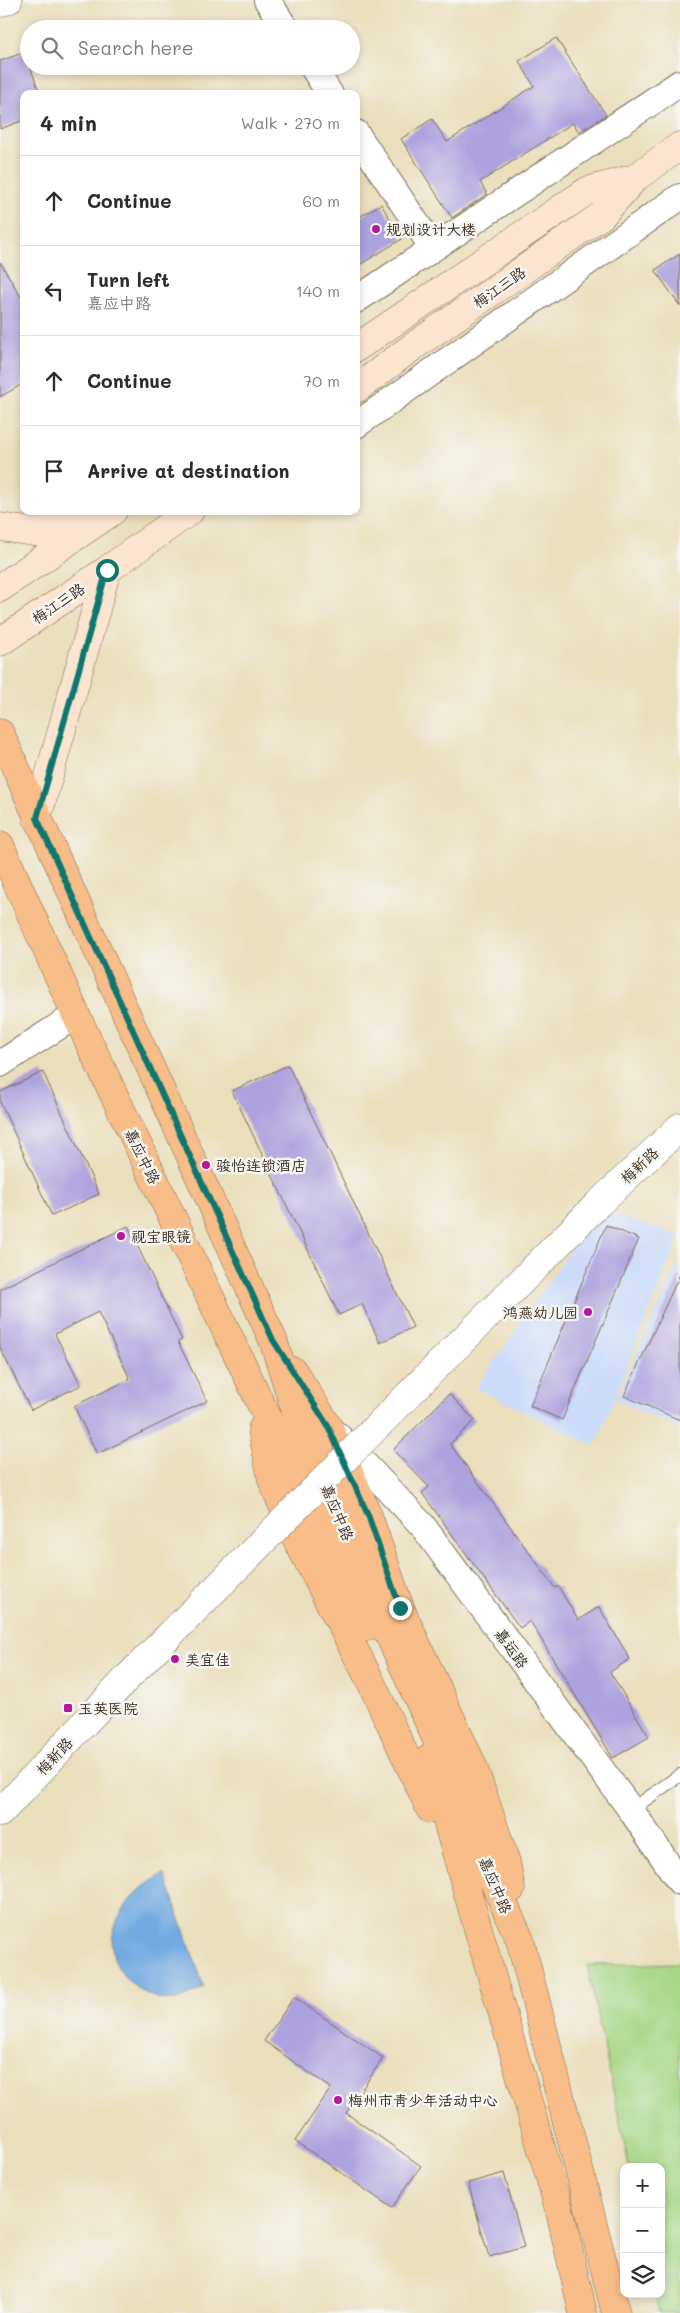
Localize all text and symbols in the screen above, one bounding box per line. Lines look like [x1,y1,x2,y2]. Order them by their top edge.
search box [20,20,360,75]
icon: search [38,34,66,62]
text: Search here [78,35,194,60]
text: 4 min [40,109,97,136]
text: Walk · 270 m [241,112,340,133]
icon: ahead [40,187,68,215]
text: Continue [87,188,172,213]
text: 60 m [303,190,340,211]
place label: 规划设计大楼 [386,219,476,239]
marker: 规划设计大楼 [370,223,382,235]
street label: 梅江三路 [469,262,529,312]
text: Turn left [87,267,170,292]
icon: left [40,277,68,305]
text: 140 m [296,280,340,301]
text: 嘉应中路 [87,292,151,313]
icon: ahead [40,367,68,395]
text: Continue [87,368,172,393]
text: 70 m [303,370,340,391]
icon: arrive [40,457,68,485]
text: Arrive at destination [87,458,290,483]
route start [96,559,119,582]
street label: 梅江三路 [28,578,88,628]
street label: 嘉应中路 [121,1125,165,1187]
street label: 梅新路 [616,1142,662,1188]
place label: 骏怡连锁酒店 [216,1155,306,1175]
marker: 骏怡连锁酒店 [200,1159,212,1171]
place label: 视宝眼镜 [131,1226,191,1246]
marker: 视宝眼镜 [115,1230,127,1242]
place label: 鸿燕幼儿园 [503,1302,578,1322]
marker: 鸿燕幼儿园 [582,1306,594,1318]
street label: 嘉应中路 [317,1480,359,1544]
route end [389,1597,412,1620]
street label: 嘉运路 [491,1624,533,1672]
place label: 美宜佳 [185,1649,230,1669]
marker: 美宜佳 [169,1653,181,1665]
place label: 玉英医院 [78,1698,138,1718]
marker: 玉英医院 [62,1702,74,1714]
street label: 梅新路 [31,1733,77,1779]
street label: 嘉应中路 [475,1853,517,1917]
place label: 梅州市青少年活动中心 [348,2090,498,2110]
marker: 梅州市青少年活动中心 [332,2094,344,2106]
map controls [620,2163,665,2298]
button: + [620,2163,665,2208]
button: − [620,2208,665,2253]
button: layers [620,2253,665,2298]

